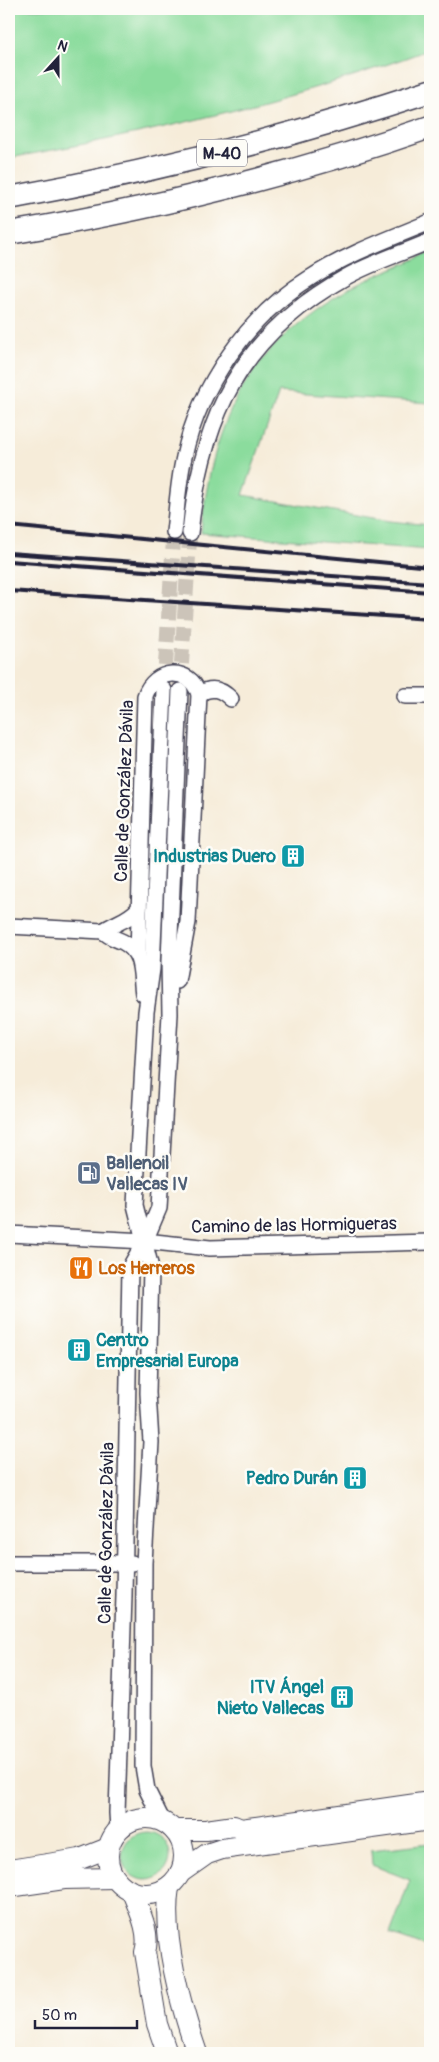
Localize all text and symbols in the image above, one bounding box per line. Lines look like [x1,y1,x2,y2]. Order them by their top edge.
north arrow [32,32,82,82]
text: N [55,37,70,56]
road number: M-40 [197,140,247,167]
street label: Calle de González Dávila [110,700,139,882]
building icon: Industrias Duero [280,843,306,869]
place label: Industrias Duero [153,845,276,868]
place label: Ballenoil Vallecas IV [106,1152,188,1196]
fuel station icon: Ballenoil Vallecas IV [76,1160,102,1186]
street label: Camino de las Hormigueras [191,1212,397,1239]
restaurant icon: Los Herreros [68,1255,94,1281]
place label: Los Herreros [98,1257,195,1280]
place label: Centro Empresarial Europa [96,1329,239,1373]
building icon: Centro Empresarial Europa [66,1337,92,1363]
street label: Calle de González Dávila [93,1442,120,1624]
building icon: Pedro Durán [342,1465,368,1491]
place label: Pedro Durán [246,1467,338,1490]
place label: ITV Ángel Nieto Vallecas [217,1676,325,1720]
building icon: ITV Ángel Nieto Vallecas [329,1684,355,1710]
scale bar [35,1997,138,2029]
text: 50 m [42,2006,77,2025]

